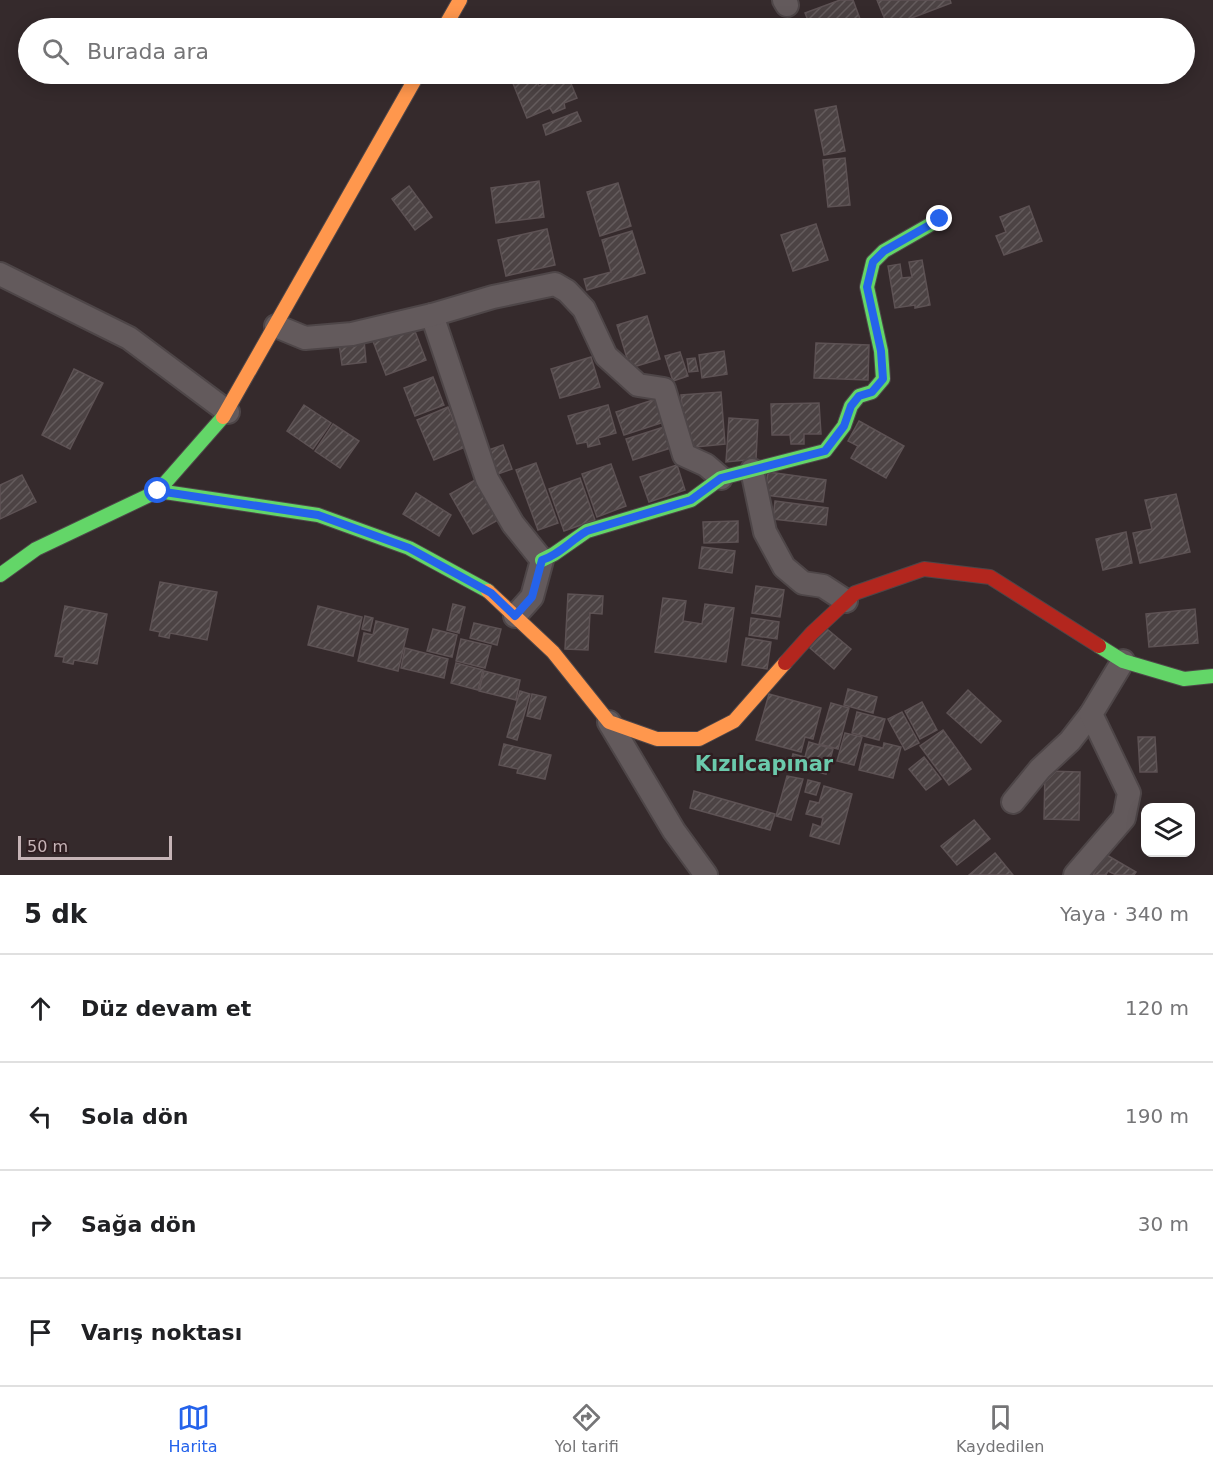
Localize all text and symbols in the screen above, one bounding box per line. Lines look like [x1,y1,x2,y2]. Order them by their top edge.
search box [18,18,1195,84]
icon: search [39,35,72,68]
text: Burada ara [87,39,209,64]
route end [926,205,952,231]
route start [144,477,170,503]
district label: Kızılcapınar [695,752,834,776]
map controls [1141,803,1195,857]
button: layers [1141,803,1195,857]
scale bar [18,833,172,860]
text: 50 m [27,837,68,856]
text: 5 dk [24,899,87,929]
text: Yaya · 340 m [1060,902,1189,926]
icon: ahead [24,992,57,1025]
text: Düz devam et [81,996,251,1021]
text: 120 m [1125,996,1189,1020]
icon: left [24,1100,57,1133]
text: Sola dön [81,1104,189,1129]
text: 190 m [1125,1104,1189,1128]
icon: right [24,1208,57,1241]
text: Sağa dön [81,1212,196,1237]
text: 30 m [1138,1212,1189,1236]
icon: arrive [24,1316,57,1349]
text: Varış noktası [81,1320,242,1345]
tab: Harita [169,1401,218,1456]
tab: Yol tarifi [555,1401,619,1456]
tab: Kaydedilen [956,1401,1044,1456]

